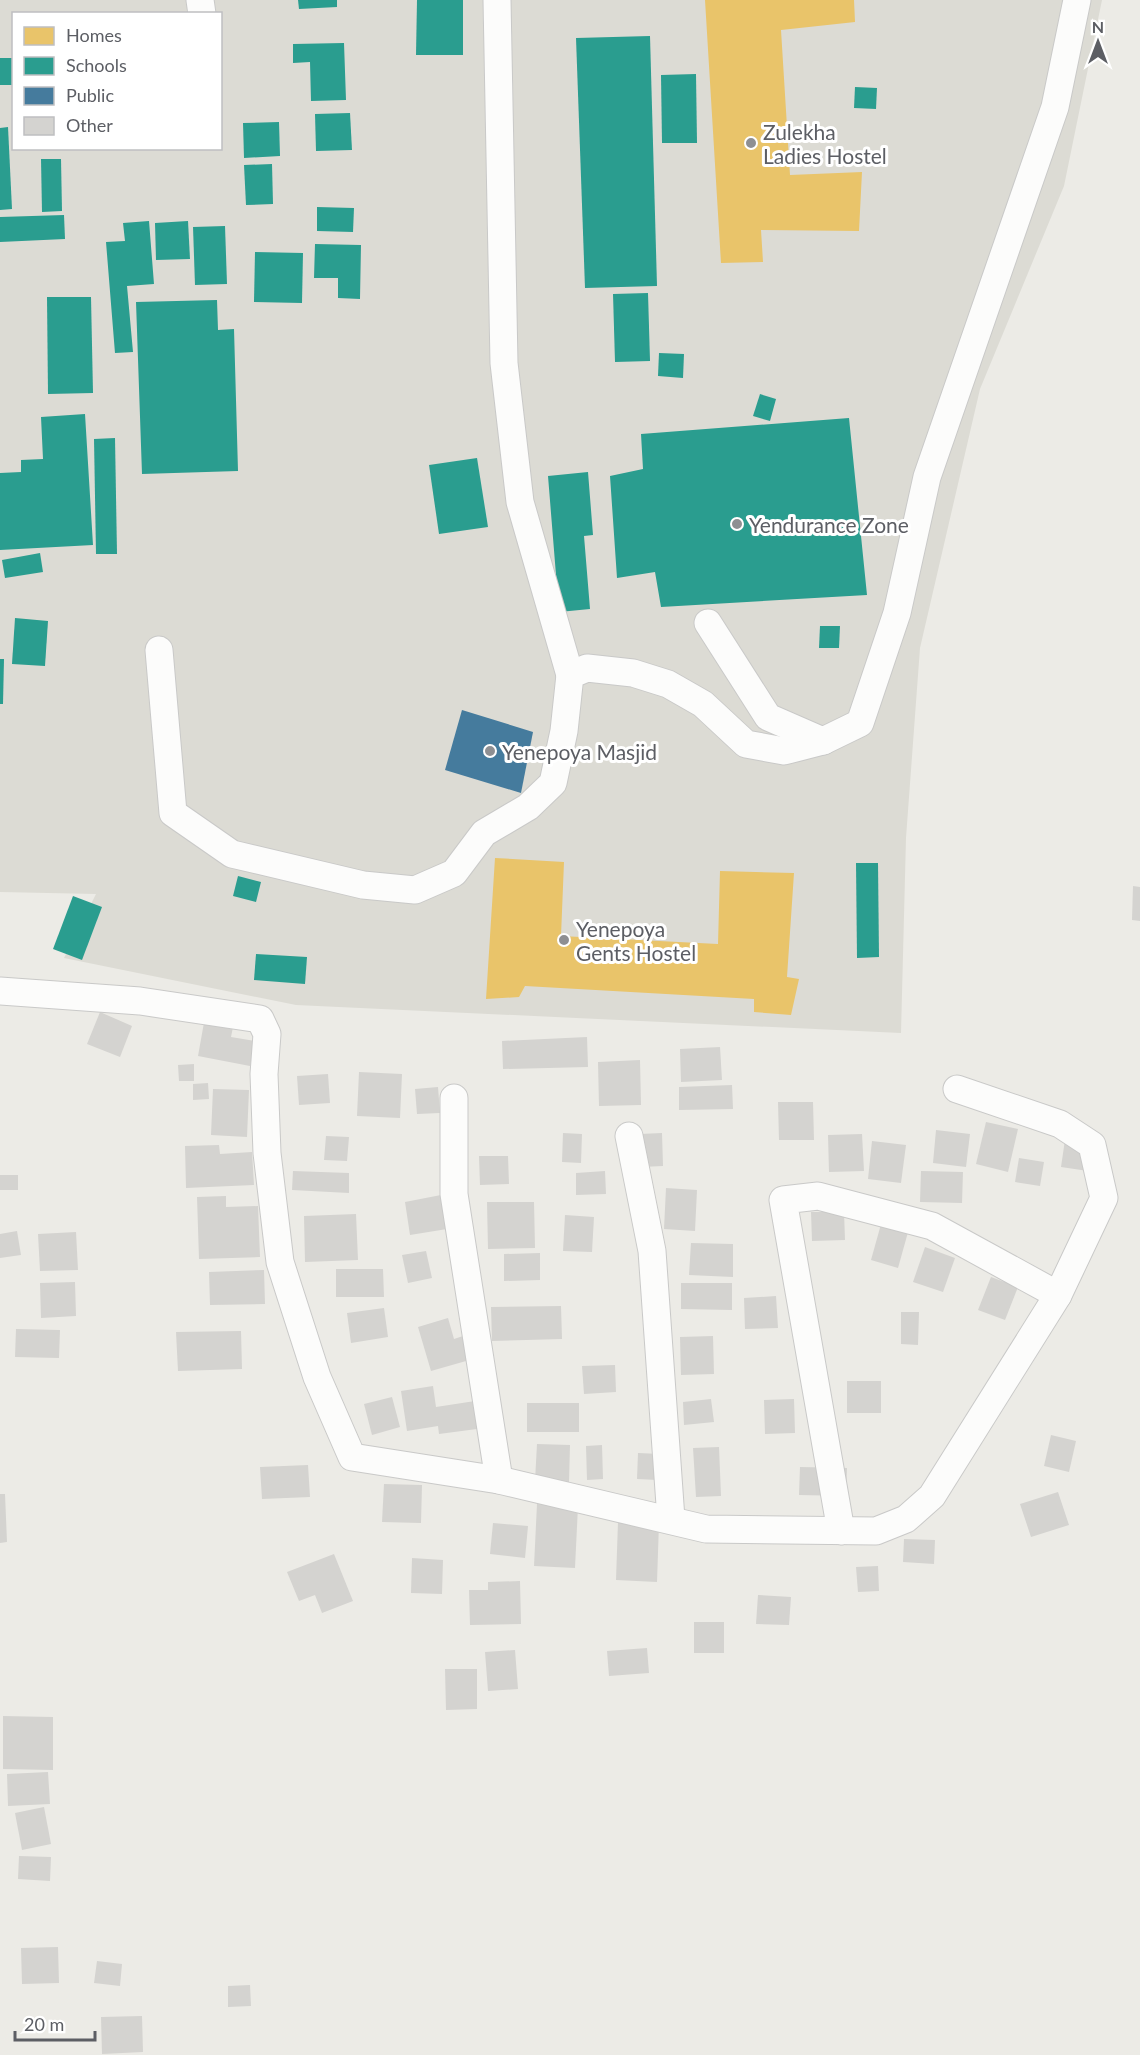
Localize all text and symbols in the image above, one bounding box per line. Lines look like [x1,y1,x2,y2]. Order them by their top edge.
legend [12,12,222,150]
north arrow [1068,12,1128,72]
text: N [1092,17,1104,36]
text: Homes [66,24,122,46]
text: Schools [66,54,127,76]
text: Public [66,84,114,106]
text: Other [66,114,113,136]
place label: Zulekha Ladies Hostel [763,119,887,168]
marker: Zulekha Ladies Hostel [744,136,758,150]
place label: Yendurance Zone [749,512,909,537]
marker: Yendurance Zone [730,517,744,531]
place label: Yenepoya Masjid [502,739,657,764]
marker: Yenepoya Masjid [483,744,497,758]
place label: Yenepoya Gents Hostel [576,916,696,965]
marker: Yenepoya Gents Hostel [557,933,571,947]
scale bar [15,2004,94,2042]
text: 20 m [24,2013,64,2035]

